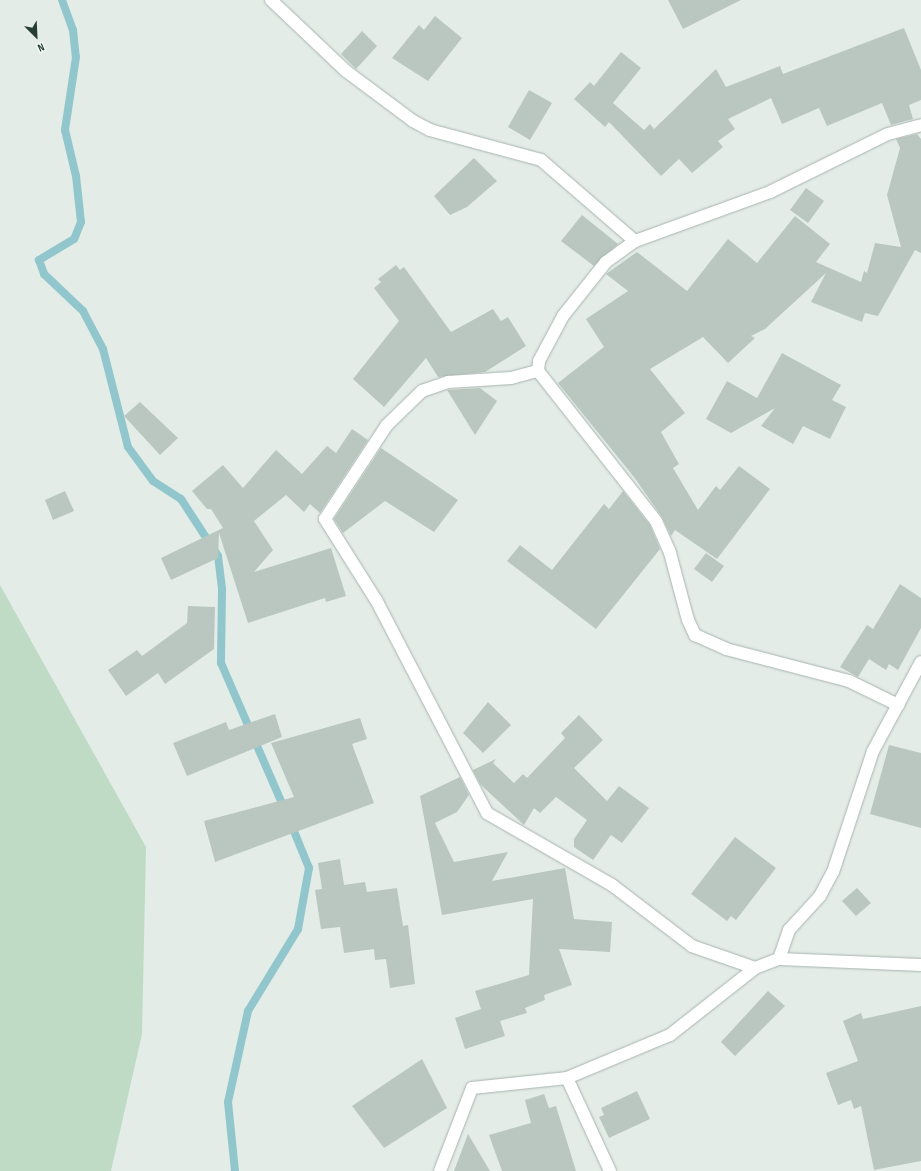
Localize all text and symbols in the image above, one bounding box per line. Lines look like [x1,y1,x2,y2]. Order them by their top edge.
north arrow [16,16,56,56]
text: N [36,40,46,55]

